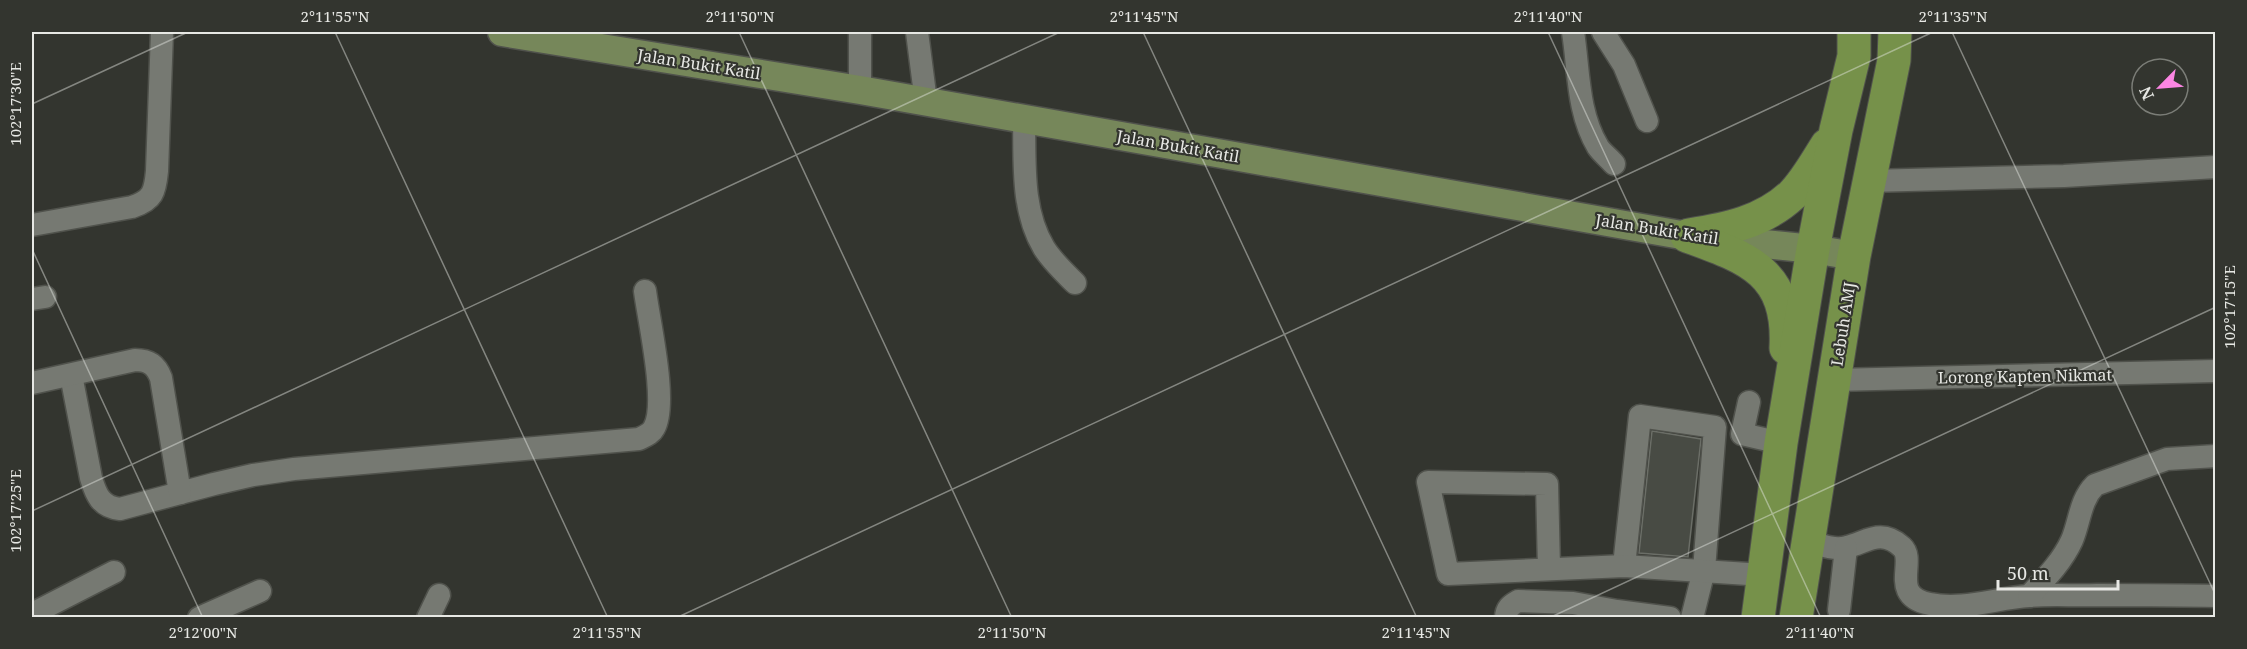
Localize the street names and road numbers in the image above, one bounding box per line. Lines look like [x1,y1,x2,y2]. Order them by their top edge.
street label: Jalan Bukit Katil [635,43,762,85]
street label: Jalan Bukit Katil [1114,124,1241,168]
street label: Jalan Bukit Katil [1593,208,1720,250]
street label: Lebuh AMJ [1825,280,1861,368]
street label: Lorong Kapten Nikmat [1938,363,2113,389]

